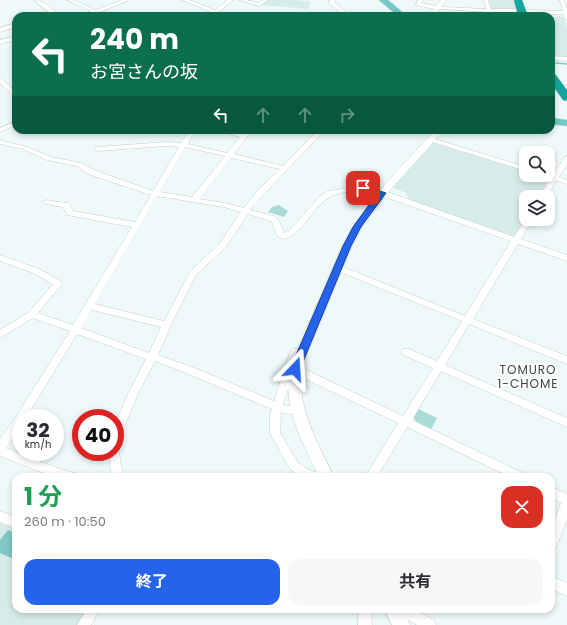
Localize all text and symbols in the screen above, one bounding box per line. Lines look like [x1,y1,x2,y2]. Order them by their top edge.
text: 240 m [90,20,179,59]
icon: left [24,28,76,80]
text: お宮さんの坂 [90,59,198,84]
icon: left [210,104,232,126]
icon: ahead [252,104,274,126]
icon: ahead [294,104,316,126]
icon: right [336,104,358,126]
map controls [519,146,555,226]
button: search [519,146,555,182]
pin [346,171,380,205]
icon: arrive [352,177,374,199]
button: layers [519,190,555,226]
position arrow [274,348,316,390]
district label: TOMURO 1-CHOME [498,361,558,392]
speed limit sign: 40 [72,409,124,461]
text: 32 [26,416,50,444]
text: km/h [25,437,51,452]
text: 1 分 [24,480,62,513]
button: close [501,486,543,528]
text: 260 m · 10:50 [24,512,106,531]
button: 終了 [24,559,280,605]
button: 共有 [288,559,543,605]

